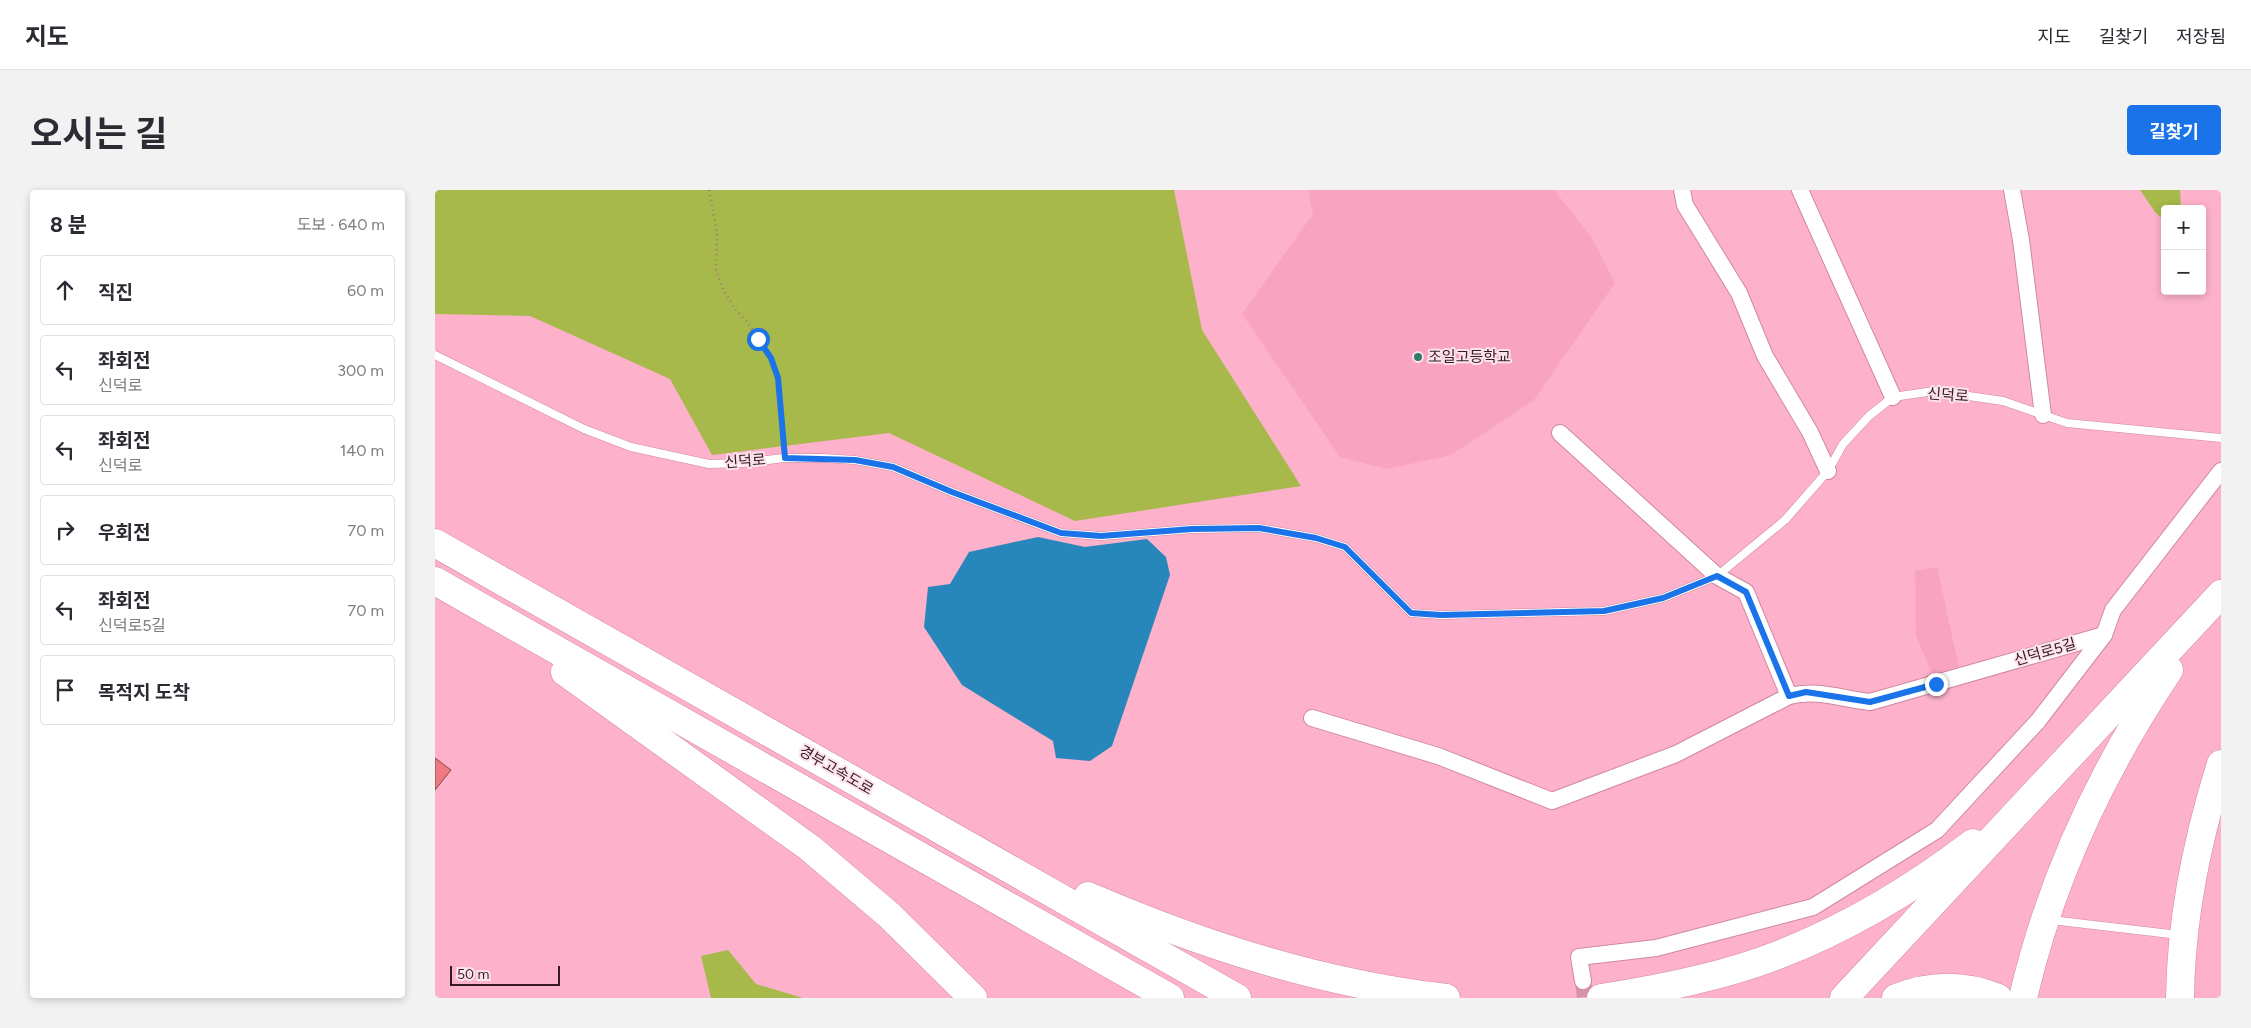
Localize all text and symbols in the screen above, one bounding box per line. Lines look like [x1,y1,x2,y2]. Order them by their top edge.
text: 지도 [25,22,69,51]
text: 지도 [2038,26,2071,48]
text: 길찾기 [2099,26,2148,48]
text: 저장됨 [2176,26,2226,48]
button: 길찾기 [2127,105,2221,155]
text: 오시는 길 [30,113,167,155]
map controls [2161,205,2206,295]
button: + [2161,205,2206,250]
text: 8 분 [50,212,87,237]
text: 도보 · 640 m [297,215,385,234]
button: − [2161,250,2206,295]
icon: ahead [51,276,79,304]
text: 직진 [98,281,133,304]
text: 60 m [347,281,384,300]
route start [747,328,770,351]
place label: 조일고등학교 [1428,348,1511,366]
text: 좌회전 [98,349,150,372]
marker: 조일고등학교 [1412,351,1424,363]
icon: left [51,356,79,384]
text: 300 m [337,361,384,380]
text: 신덕로 [98,376,142,395]
street label: 신덕로 [1927,385,1969,405]
text: 좌회전 [98,429,150,452]
icon: left [51,436,79,464]
text: 140 m [340,441,384,460]
street label: 신덕로 [724,451,766,471]
text: 신덕로 [98,456,142,475]
icon: right [51,516,79,544]
text: 우회전 [98,521,150,544]
text: 70 m [348,521,384,540]
text: 좌회전 [98,589,150,612]
icon: left [51,596,79,624]
text: 70 m [348,601,384,620]
text: 신덕로5길 [98,616,166,635]
street label: 신덕로5길 [2012,635,2078,669]
route end [1925,673,1948,696]
icon: arrive [51,676,79,704]
text: 목적지 도착 [98,681,190,704]
street label: 경부고속도로 [796,742,876,798]
scale bar [450,963,560,986]
text: 50 m [457,966,489,983]

